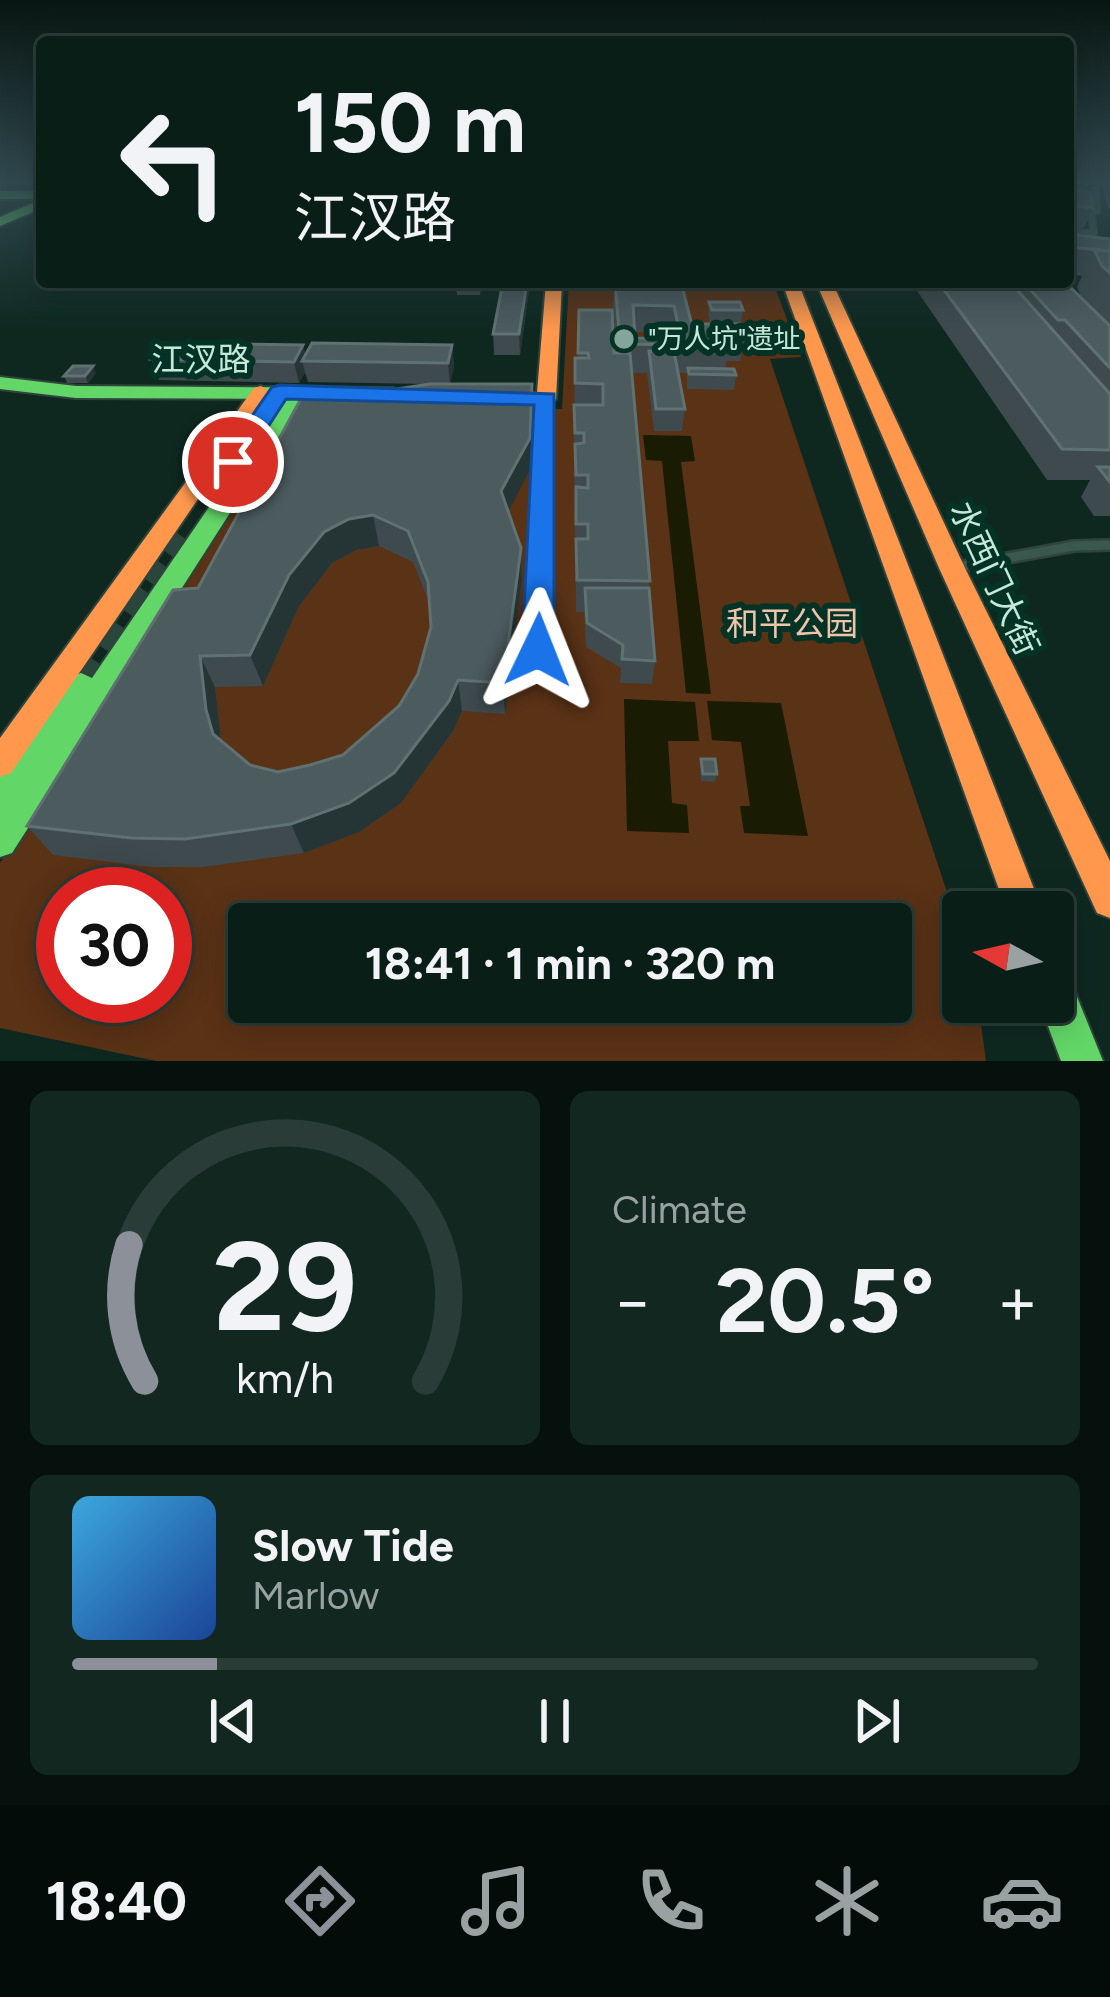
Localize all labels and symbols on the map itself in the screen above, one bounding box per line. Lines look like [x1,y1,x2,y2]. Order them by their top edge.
place label: "万人坑"遗址 [648,322,800,355]
marker: "万人坑"遗址 [611,326,637,352]
street label: 江汊路 [152,340,251,379]
pin [182,411,284,513]
street label: 水西门大街 [942,495,1047,661]
position arrow [475,587,601,713]
park label: 和平公园 [726,604,858,643]
speed limit sign: 30 [36,867,192,1023]
north arrow [942,891,1074,1023]

